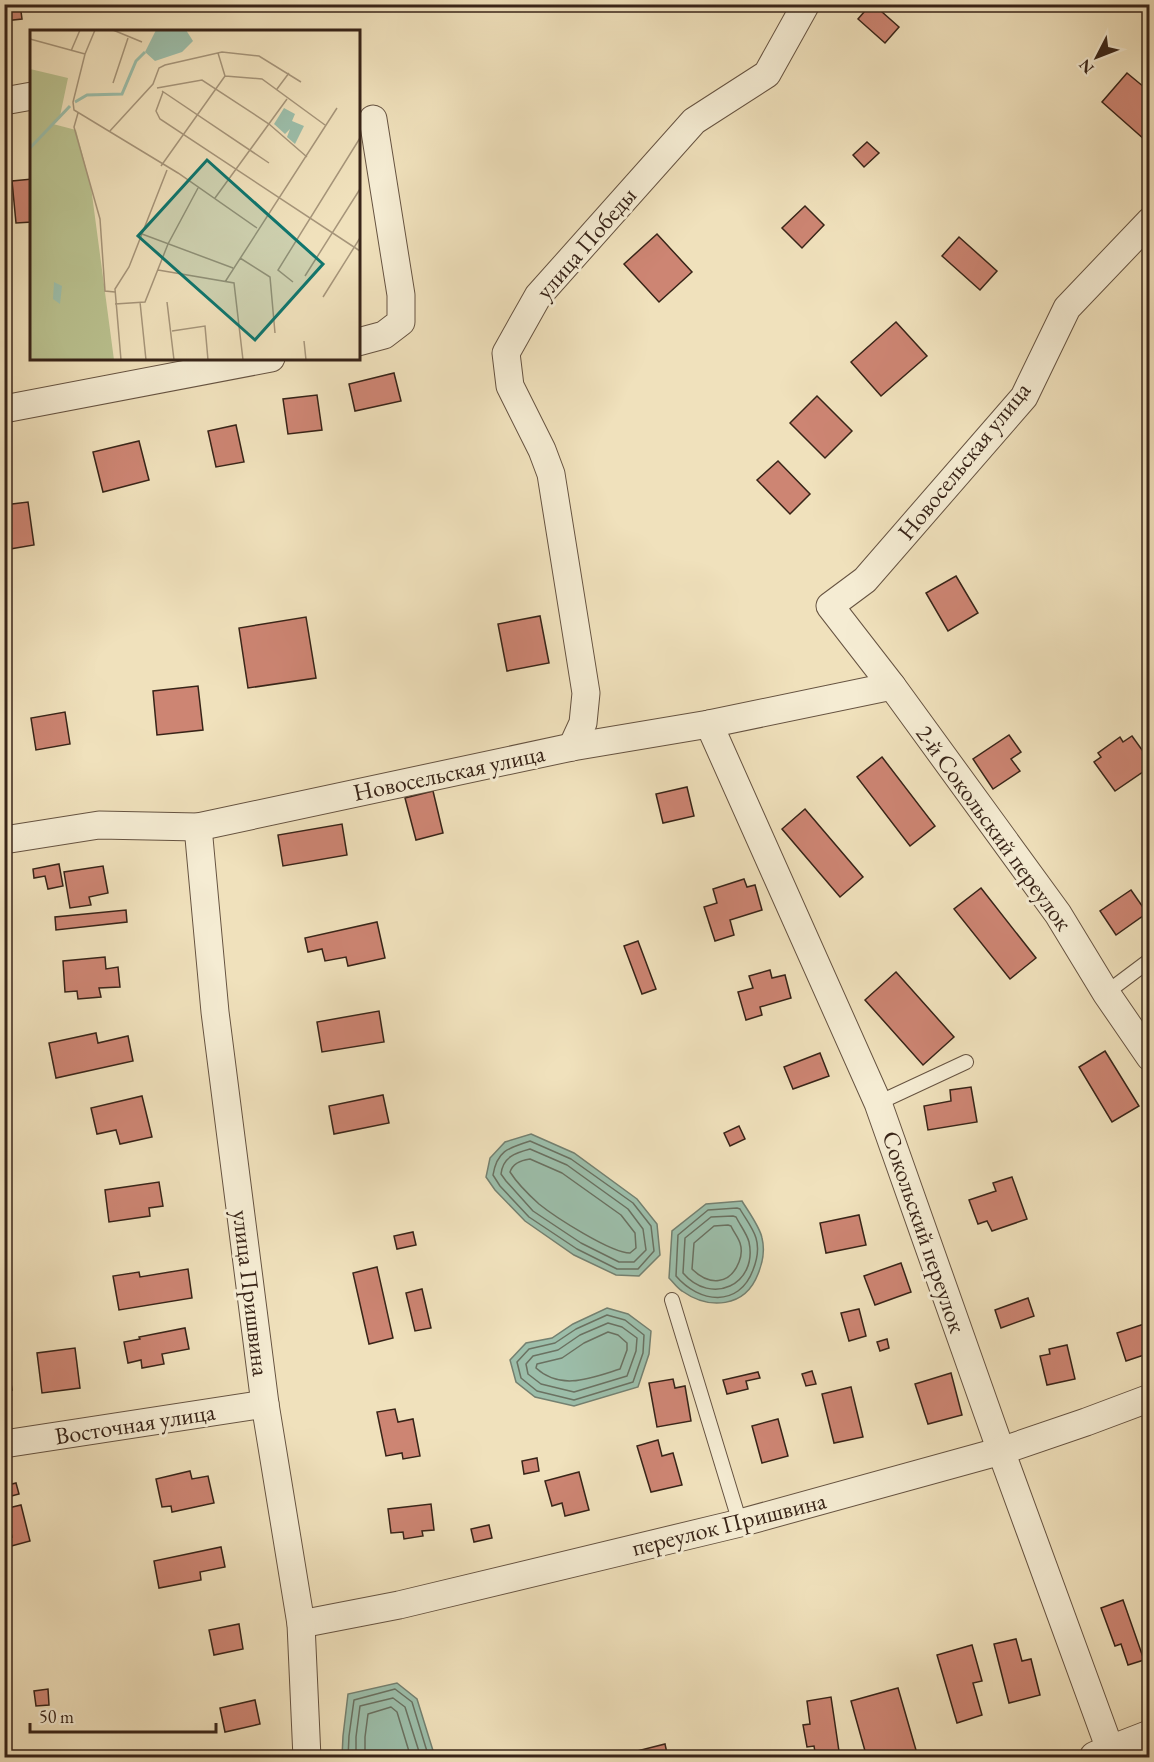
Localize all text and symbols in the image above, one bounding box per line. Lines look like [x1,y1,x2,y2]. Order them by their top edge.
north arrow [1067,27,1127,87]
inset map [30,30,360,360]
text: N [1074,55,1098,79]
street label: улица Победы [528,180,643,305]
street label: Новосельская улица [890,375,1037,546]
street label: 2-й Сокольский переулок [909,719,1080,937]
street label: Новосельская улица [350,737,548,808]
street label: Сокольский переулок [875,1127,974,1337]
street label: улица Пришвина [226,1208,277,1378]
street label: Восточная улица [53,1395,218,1451]
street label: переулок Пришвина [628,1484,830,1563]
scale bar [30,1696,216,1734]
text: 50 m [39,1705,74,1728]

